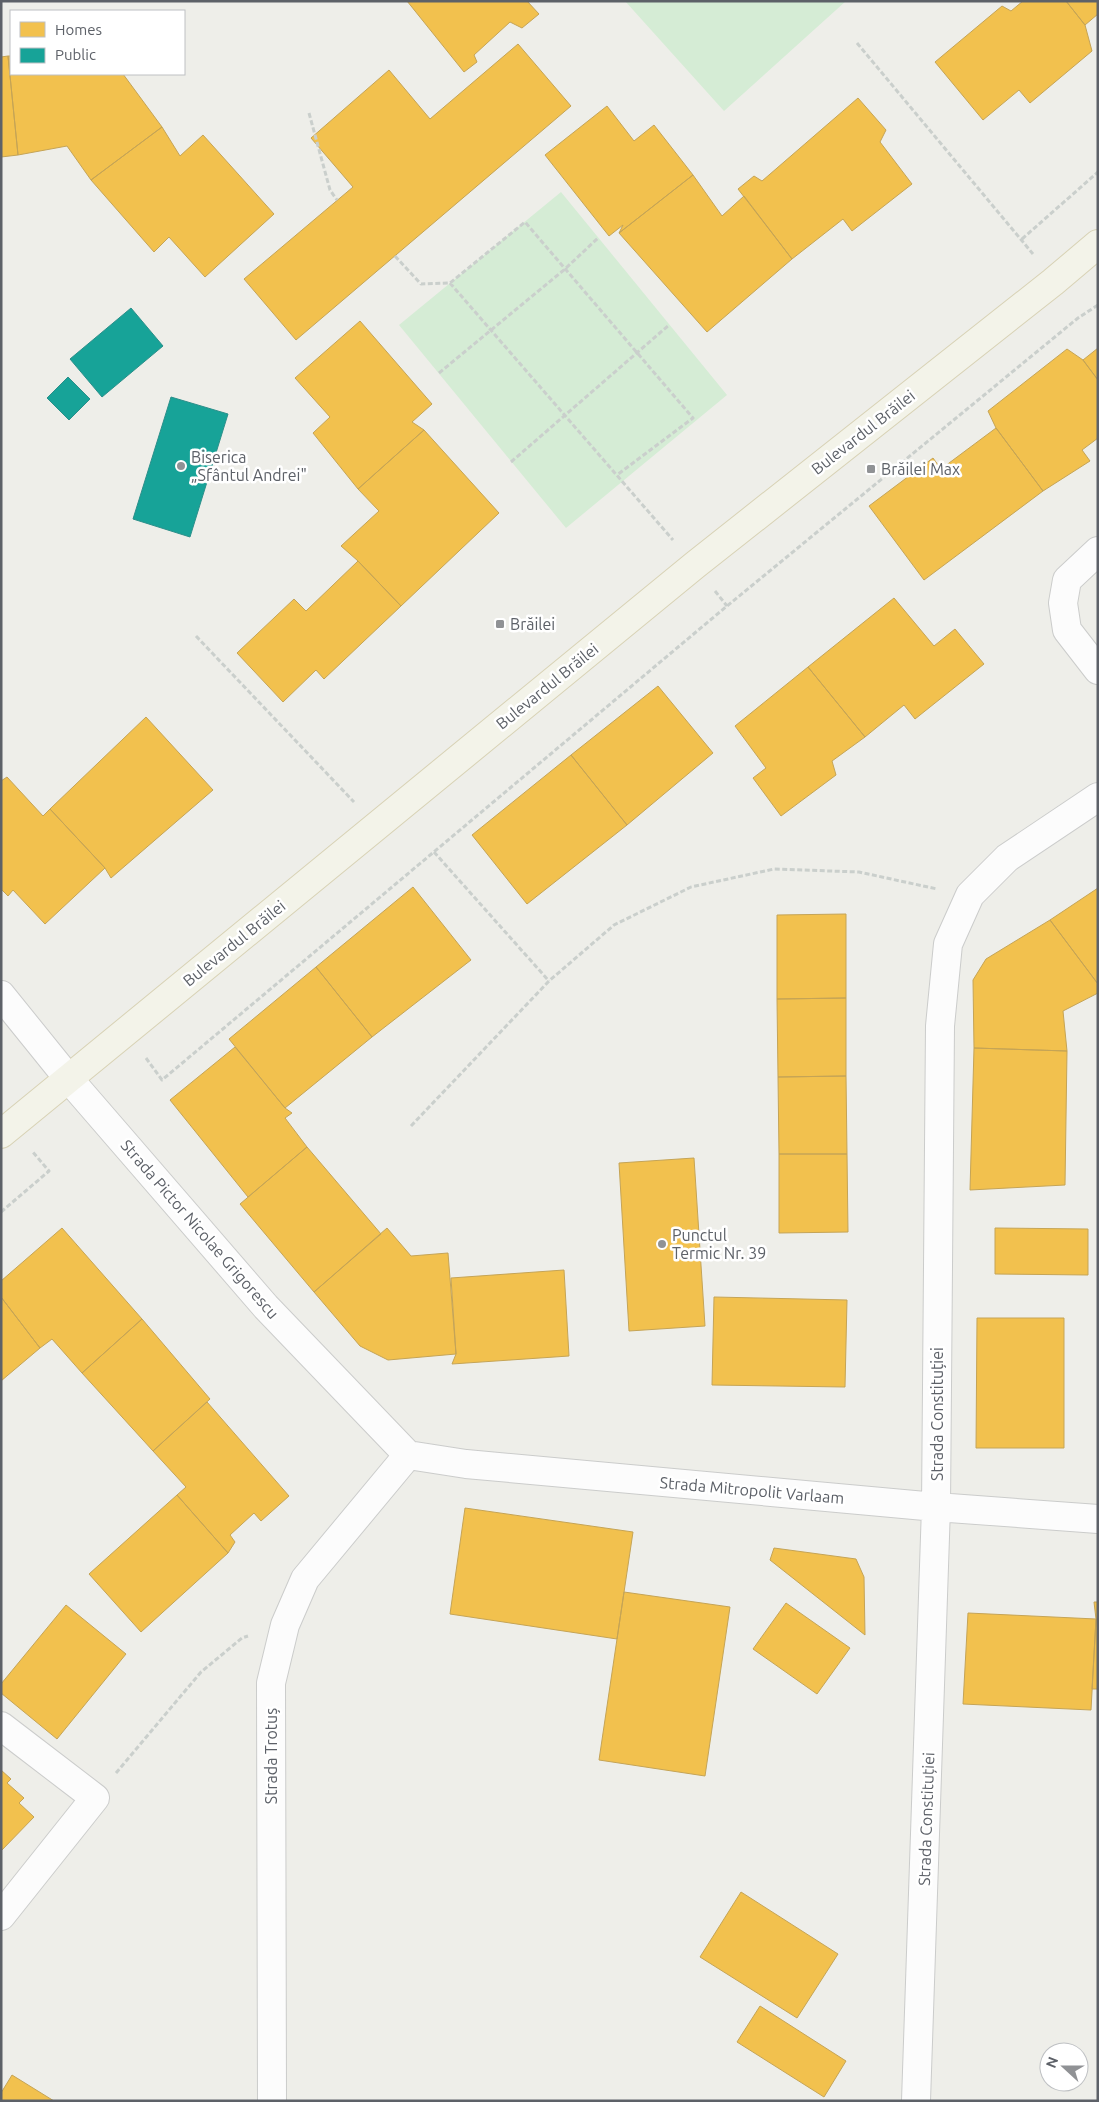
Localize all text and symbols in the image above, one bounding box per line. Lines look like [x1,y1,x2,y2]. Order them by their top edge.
legend [10,10,185,75]
text: Homes [55,21,102,38]
text: Public [55,46,96,63]
street label: Bulevardul Brăilei [808,386,918,478]
place label: Biserica „Sfântul Andrei" [191,448,307,484]
marker: Biserica „Sfântul Andrei" [175,460,187,472]
place label: Brăilei Max [881,460,960,478]
marker: Brăilei Max [865,463,877,475]
place label: Brăilei [510,615,555,633]
marker: Brăilei [494,618,506,630]
street label: Bulevardul Brăilei [492,639,602,733]
street label: Bulevardul Brăilei [179,896,289,990]
street label: Strada Pictor Nicolae Grigorescu [117,1136,283,1322]
place label: Punctul Termic Nr. 39 [672,1226,766,1262]
marker: Punctul Termic Nr. 39 [656,1238,668,1250]
street label: Strada Constituției [928,1347,946,1481]
street label: Strada Mitropolit Varlaam [659,1473,845,1507]
street label: Strada Trotuș [262,1708,280,1804]
street label: Strada Constituției [915,1752,937,1886]
north arrow [1039,2042,1089,2092]
text: N [1043,2055,1061,2070]

